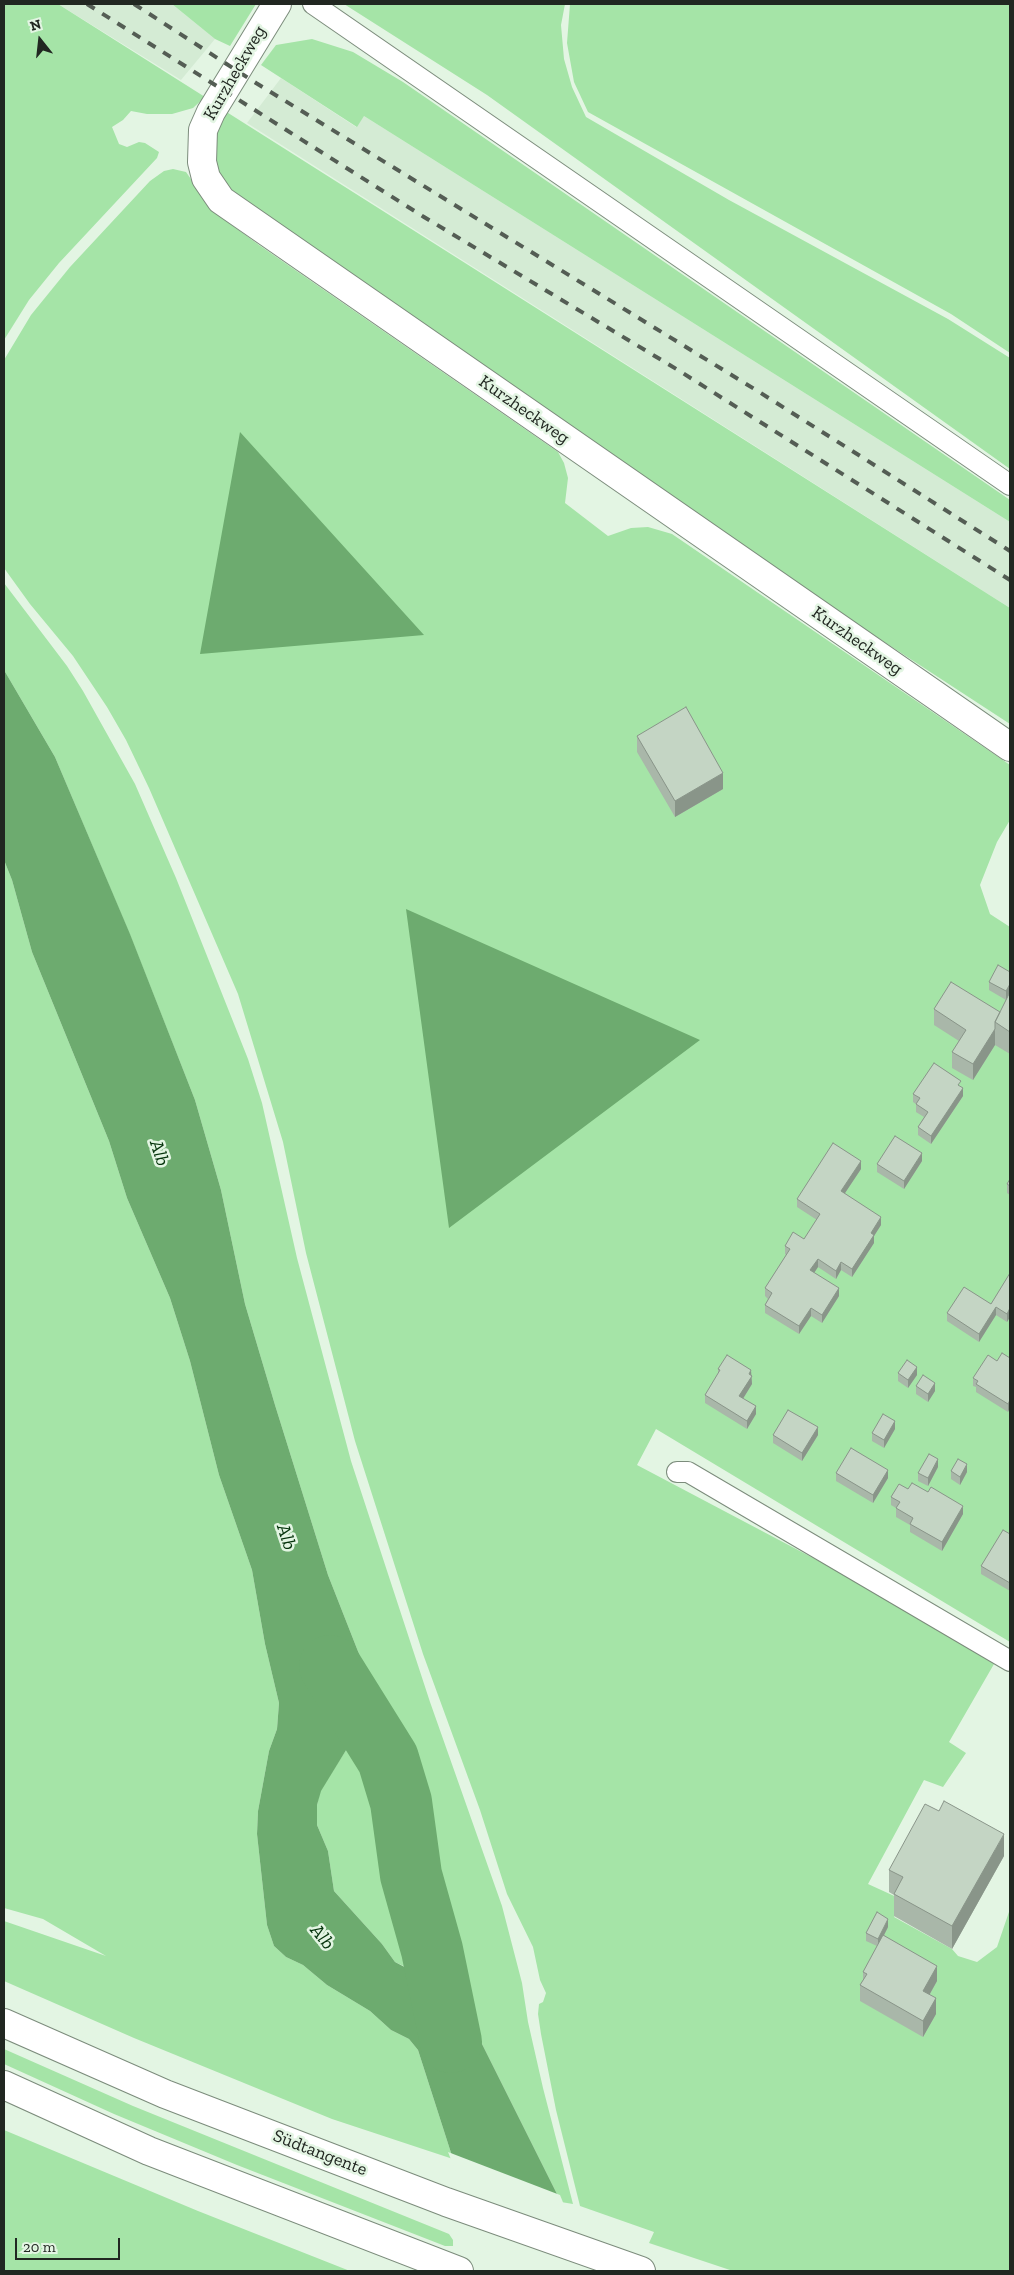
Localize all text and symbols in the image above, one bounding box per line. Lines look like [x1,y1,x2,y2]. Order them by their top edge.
north arrow [15,15,65,65]
text: N [28,15,43,35]
street label: Kurzheckweg [199,22,271,124]
street label: Kurzheckweg [475,371,573,449]
street label: Kurzheckweg [808,602,906,680]
water label: Alb [144,1137,174,1169]
water label: Alb [271,1521,301,1553]
water label: Alb [305,1920,339,1954]
street label: Südtangente [270,2125,370,2181]
scale bar [18,2228,122,2260]
text: 20 m [23,2238,56,2256]

